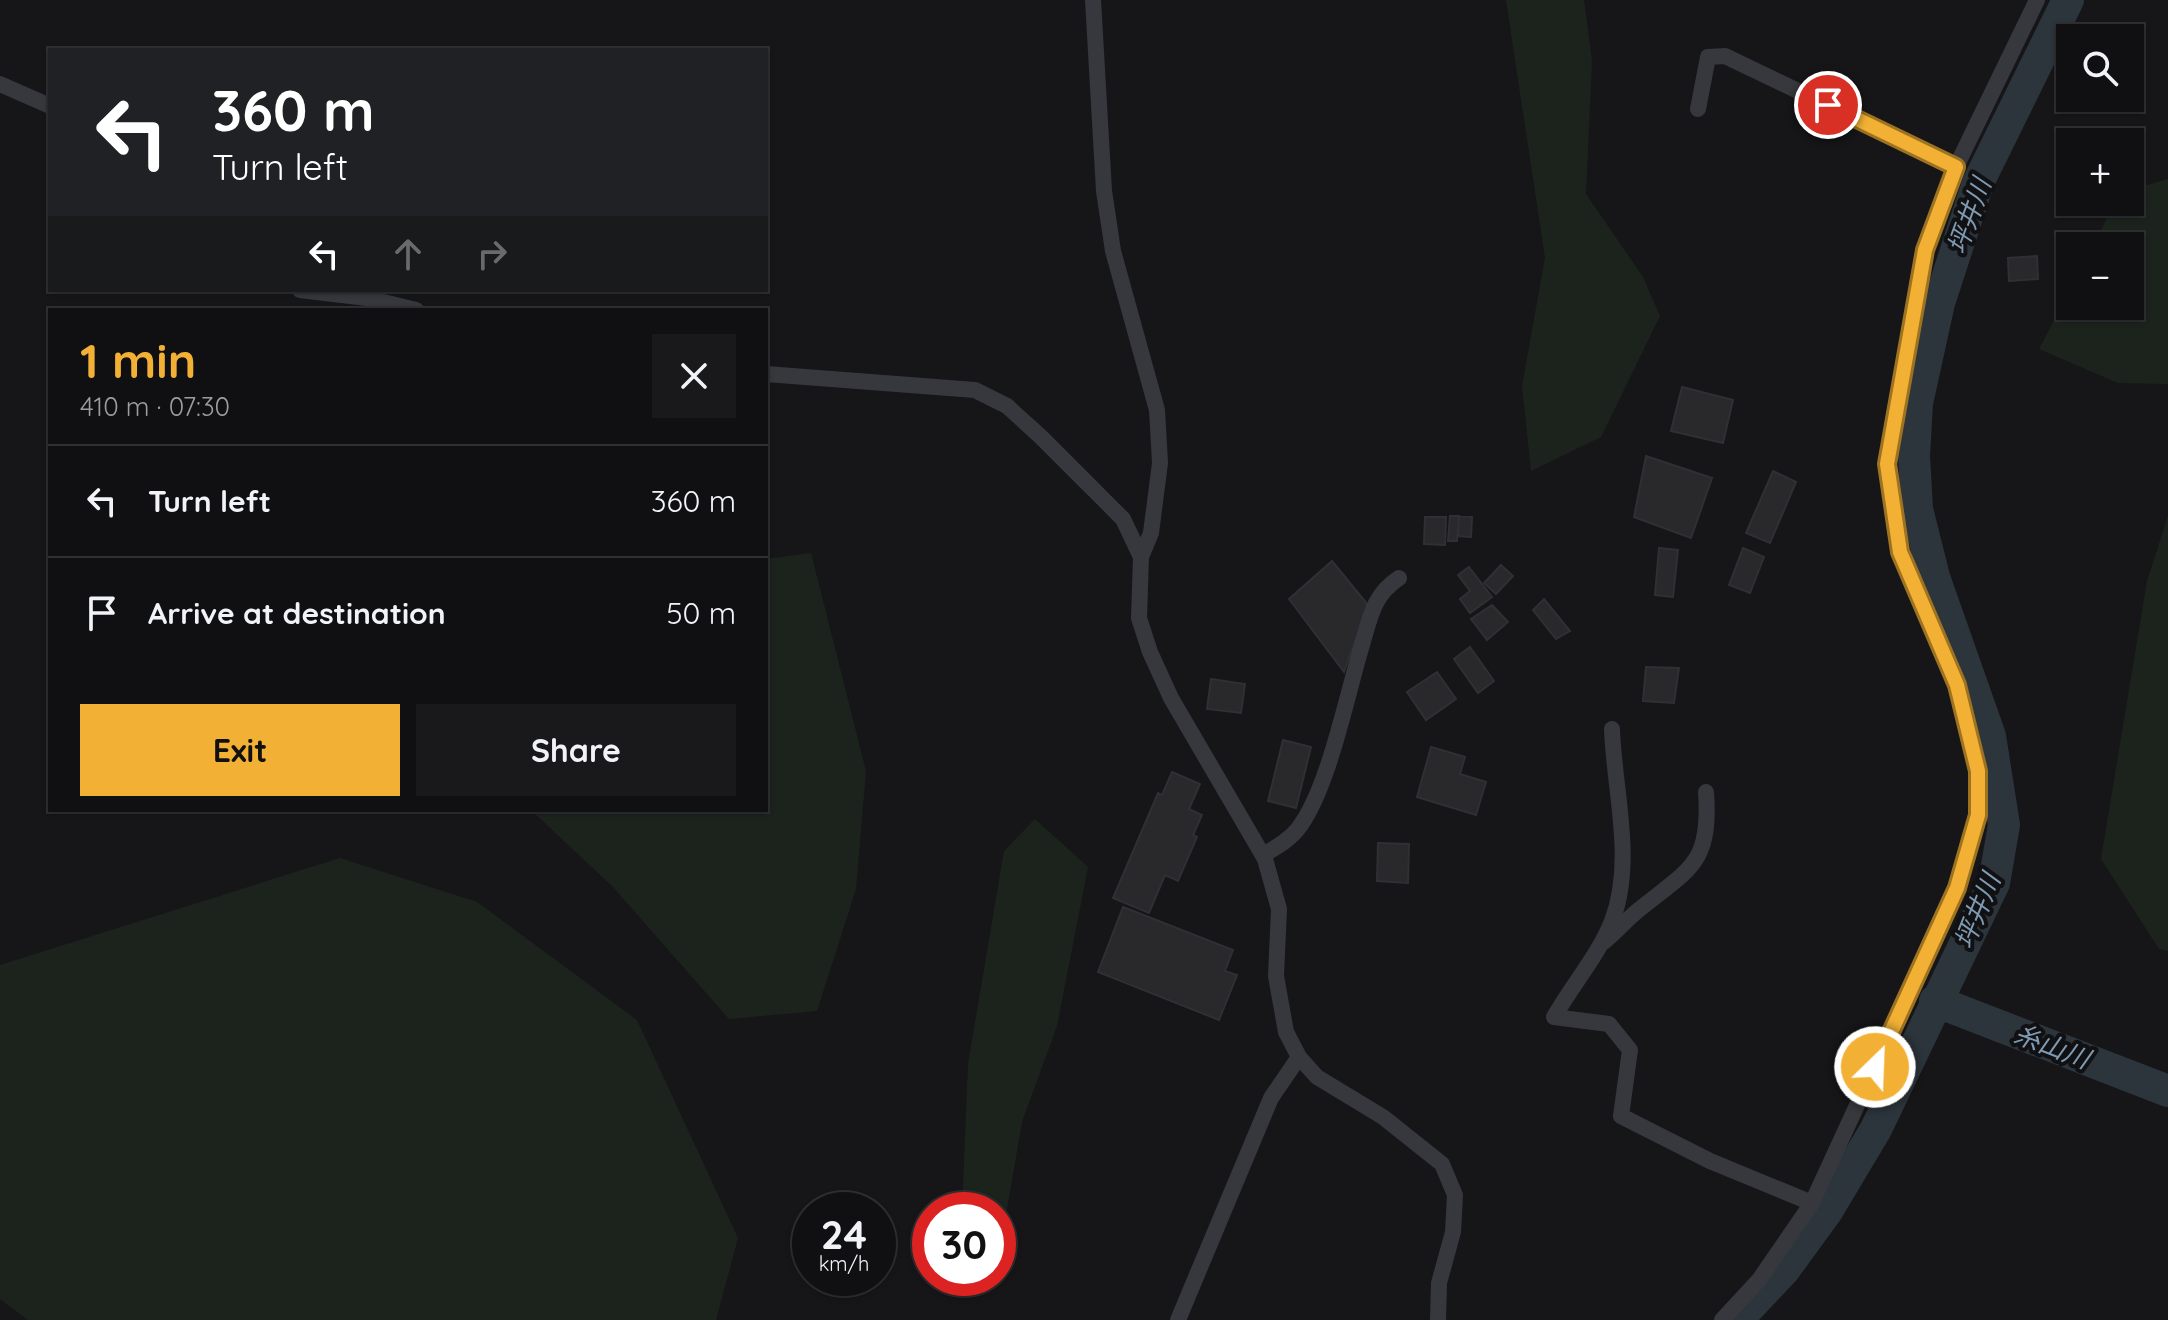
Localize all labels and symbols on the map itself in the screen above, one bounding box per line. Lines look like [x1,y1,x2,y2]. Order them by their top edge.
pin [1794,71,1862,139]
water label: 坪井川 [1940,171,1999,258]
water label: 坪井川 [1947,866,2008,953]
water label: 糸山川 [2010,1017,2097,1076]
position arrow [1833,1025,1917,1109]
speed limit sign: 30 [912,1192,1016,1296]

